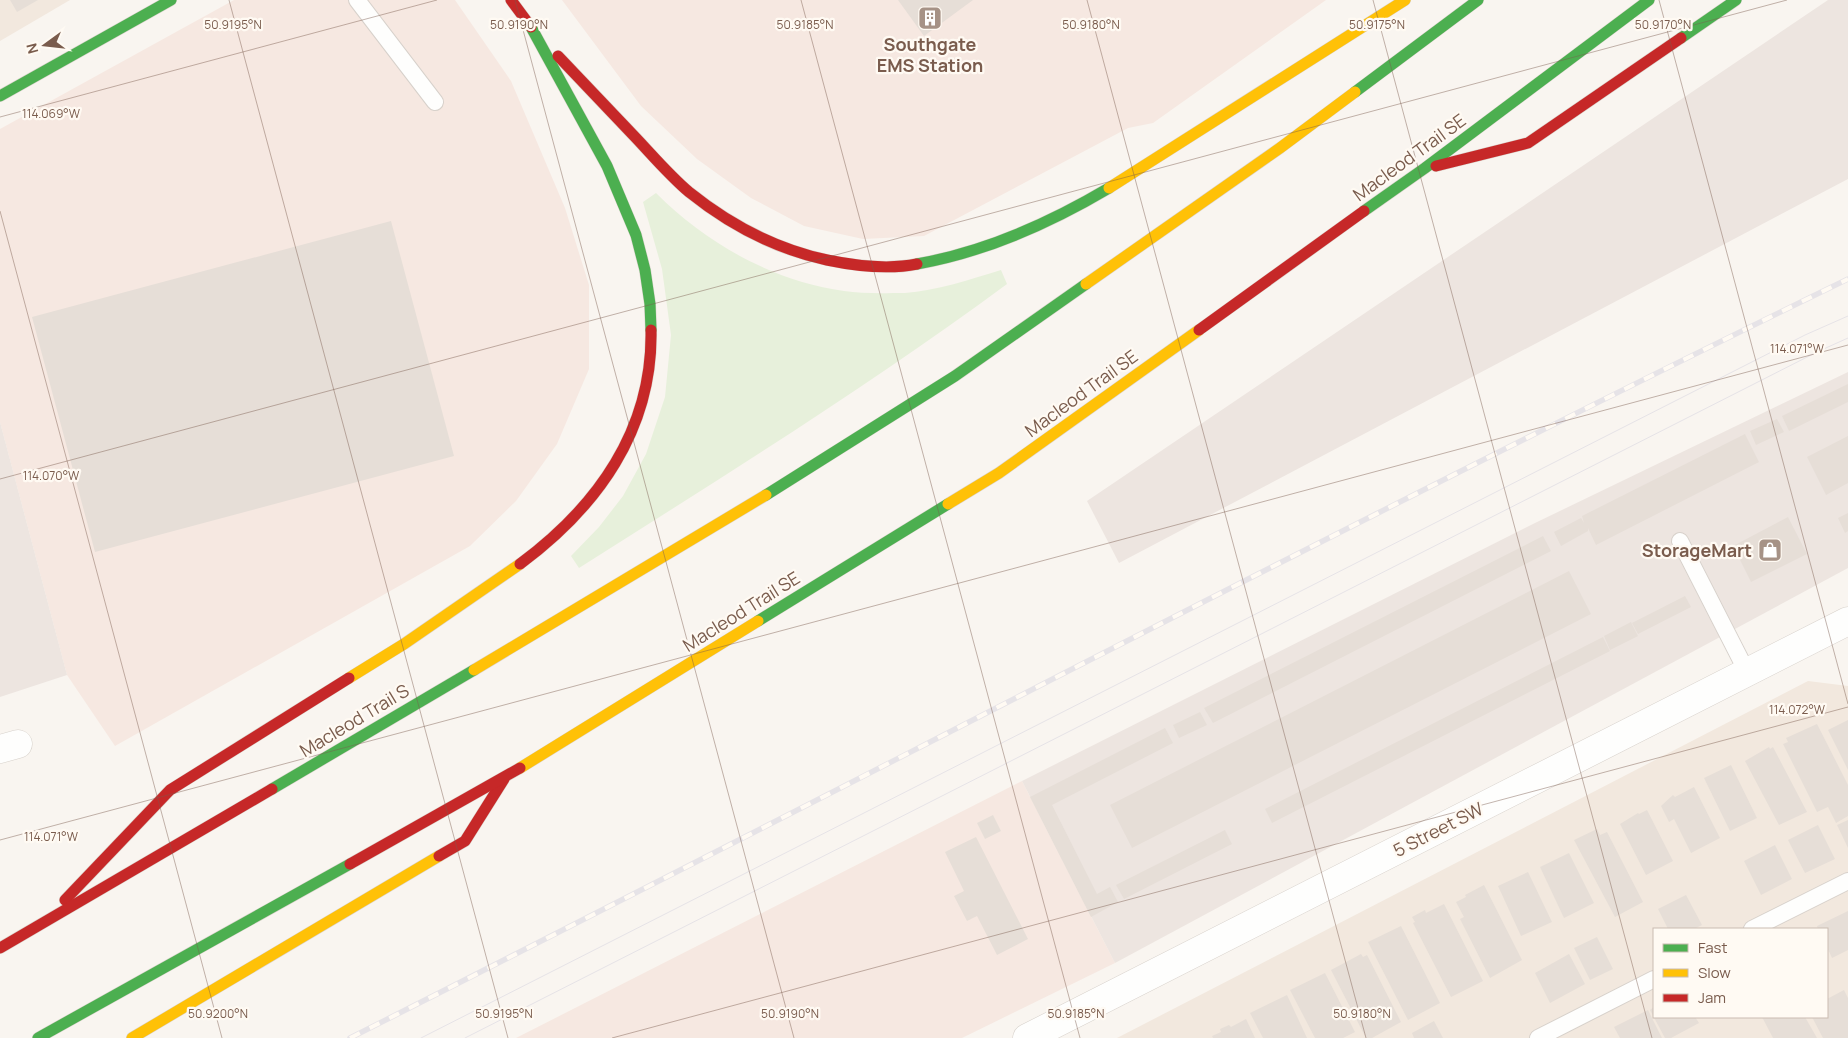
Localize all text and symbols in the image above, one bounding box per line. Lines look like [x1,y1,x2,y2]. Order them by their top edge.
building icon: Southgate EMS Station [917,5,943,31]
text: 50.9195°N [204,16,262,33]
text: 50.9190°N [490,16,548,33]
text: 50.9185°N [777,16,833,33]
text: 50.9180°N [1062,16,1120,33]
text: 50.9175°N [1349,16,1405,33]
text: 50.9170°N [1635,16,1691,33]
north arrow [20,20,70,70]
place label: Southgate EMS Station [877,32,983,77]
text: N [21,41,42,56]
text: 114.069°W [22,105,81,122]
street label: Macleod Trail SE [1348,108,1470,206]
text: 114.071°W [1770,340,1825,357]
street label: Macleod Trail SE [1020,344,1142,442]
text: 114.070°W [23,467,80,484]
shop icon: StorageMart [1757,537,1783,563]
place label: StorageMart [1642,538,1752,562]
street label: Macleod Trail SE [678,565,804,657]
street label: Macleod Trail S [295,678,413,762]
text: 114.072°W [1769,701,1826,718]
street label: 5 Street SW [1389,796,1487,862]
text: 114.071°W [24,828,79,845]
legend [1653,928,1828,1018]
text: Fast [1698,937,1727,958]
text: Slow [1698,962,1731,983]
text: Jam [1698,987,1726,1008]
text: 50.9200°N [188,1005,248,1022]
text: 50.9195°N [475,1005,533,1022]
text: 50.9190°N [761,1005,819,1022]
text: 50.9185°N [1048,1005,1104,1022]
text: 50.9180°N [1333,1005,1391,1022]

